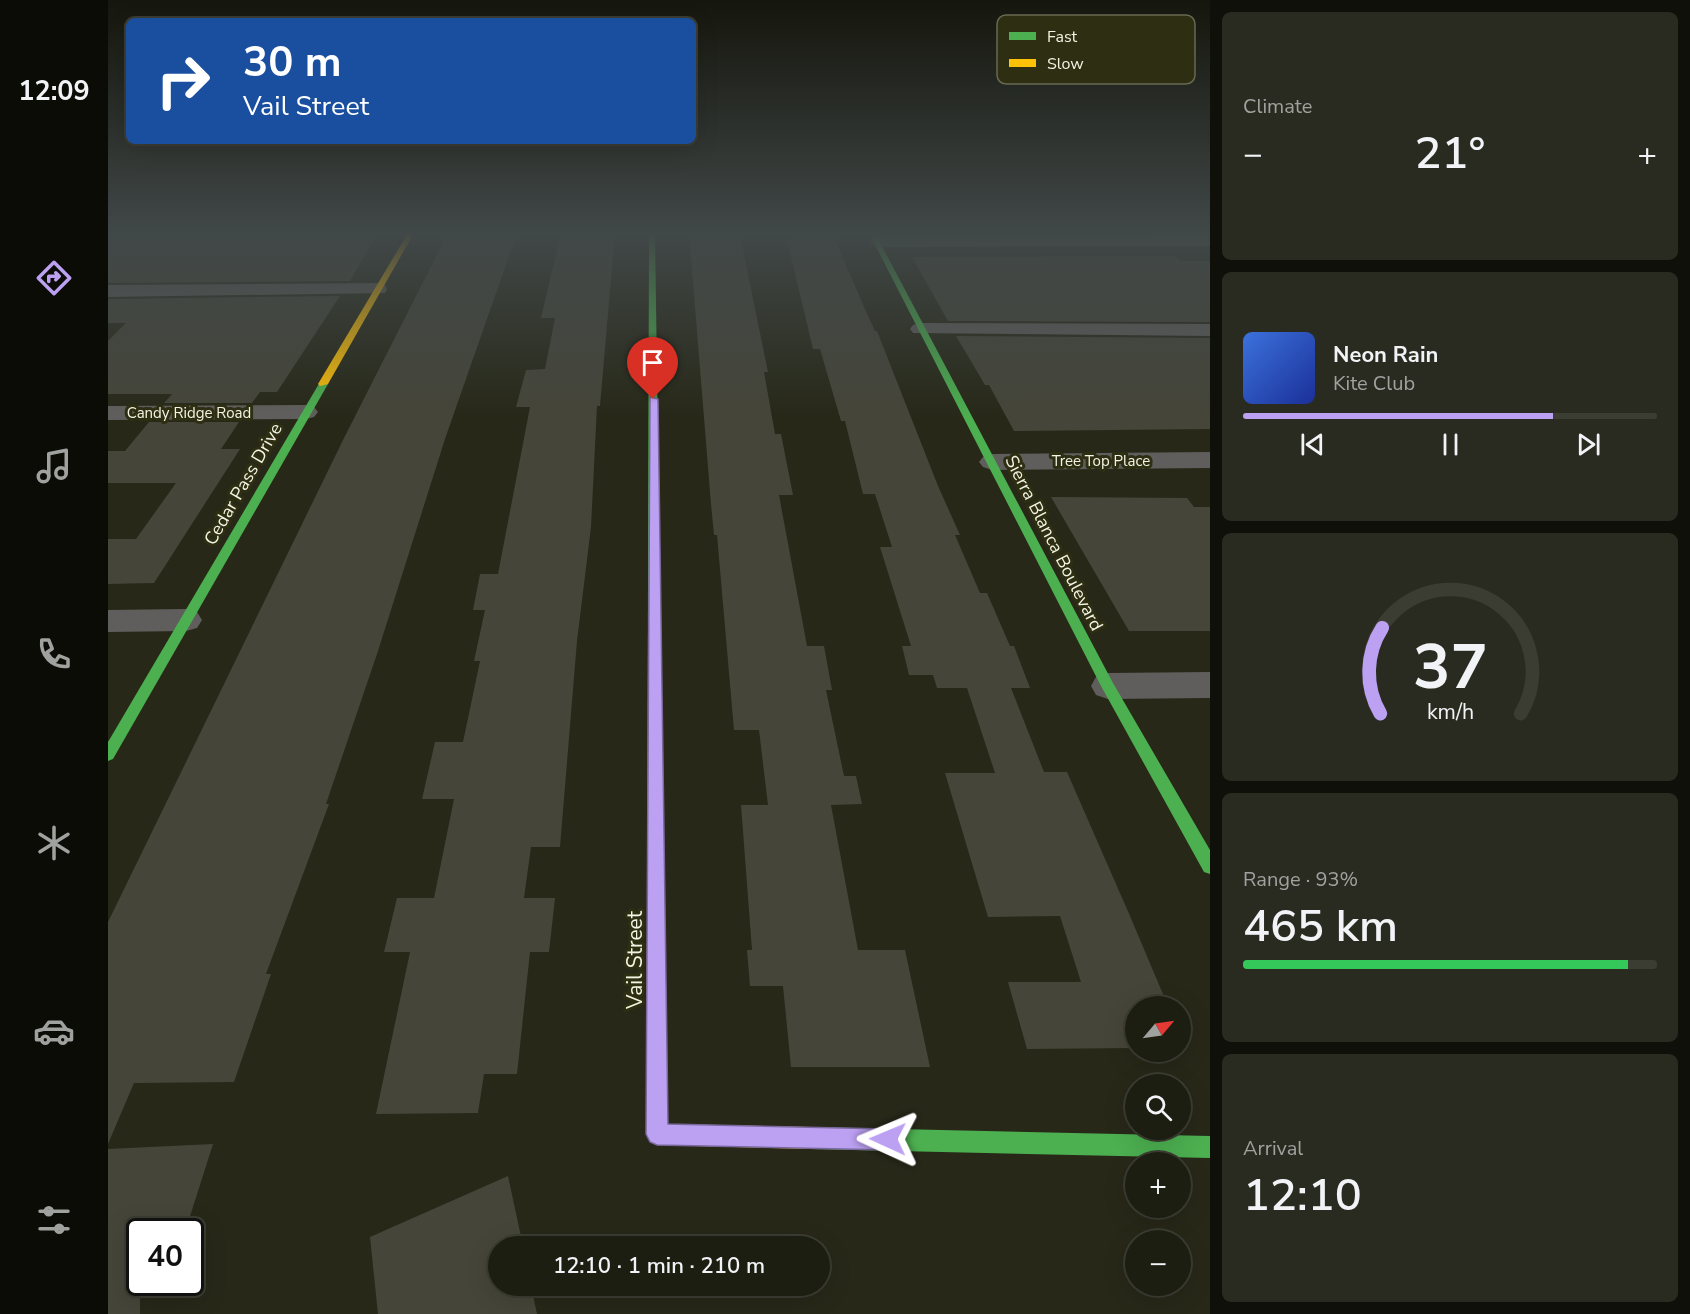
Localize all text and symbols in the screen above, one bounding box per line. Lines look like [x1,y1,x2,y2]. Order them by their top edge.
legend [997,15,1195,84]
text: Fast [1047,26,1078,48]
text: 30 m [243,34,342,91]
icon: right [144,42,222,120]
text: Slow [1047,53,1084,75]
text: 12:09 [18,73,90,110]
text: Vail Street [243,88,369,125]
text: Climate [1243,93,1312,120]
text: 21° [1415,123,1485,184]
text: − [1243,132,1263,177]
text: + [1637,132,1657,177]
icon: directions [33,257,75,299]
pin [627,337,678,399]
text: Neon Rain [1333,340,1438,370]
icon: arrive [636,346,669,379]
text: Kite Club [1333,370,1415,397]
street label: Candy Ridge Road [127,403,251,423]
street label: Cedar Pass Drive [198,419,288,549]
icon: previous [1296,428,1329,461]
icon: pause [1434,428,1467,461]
icon: next [1572,428,1605,461]
icon: music [33,445,75,487]
street label: Sierra Blanca Boulevard [999,451,1109,635]
street label: Tree Top Place [1052,451,1150,471]
text: 37 [1413,625,1487,710]
icon: phone [33,633,75,675]
text: km/h [1426,697,1474,727]
icon: climate [33,822,75,864]
text: Range · 93% [1243,866,1358,893]
text: 465 km [1243,896,1398,957]
street label: Vail Street [621,910,649,1010]
north arrow [1125,996,1191,1062]
map controls [1125,996,1191,1296]
icon: car [33,1010,75,1052]
button: search [1125,1074,1191,1140]
position arrow [856,1107,920,1171]
text: Arrival [1243,1135,1303,1162]
button: + [1125,1152,1191,1218]
text: 12:10 [1243,1165,1362,1226]
icon: filters [33,1199,75,1241]
speed limit sign: 40 [126,1218,204,1296]
button: − [1125,1230,1191,1296]
text: 12:10 · 1 min · 210 m [553,1251,765,1281]

